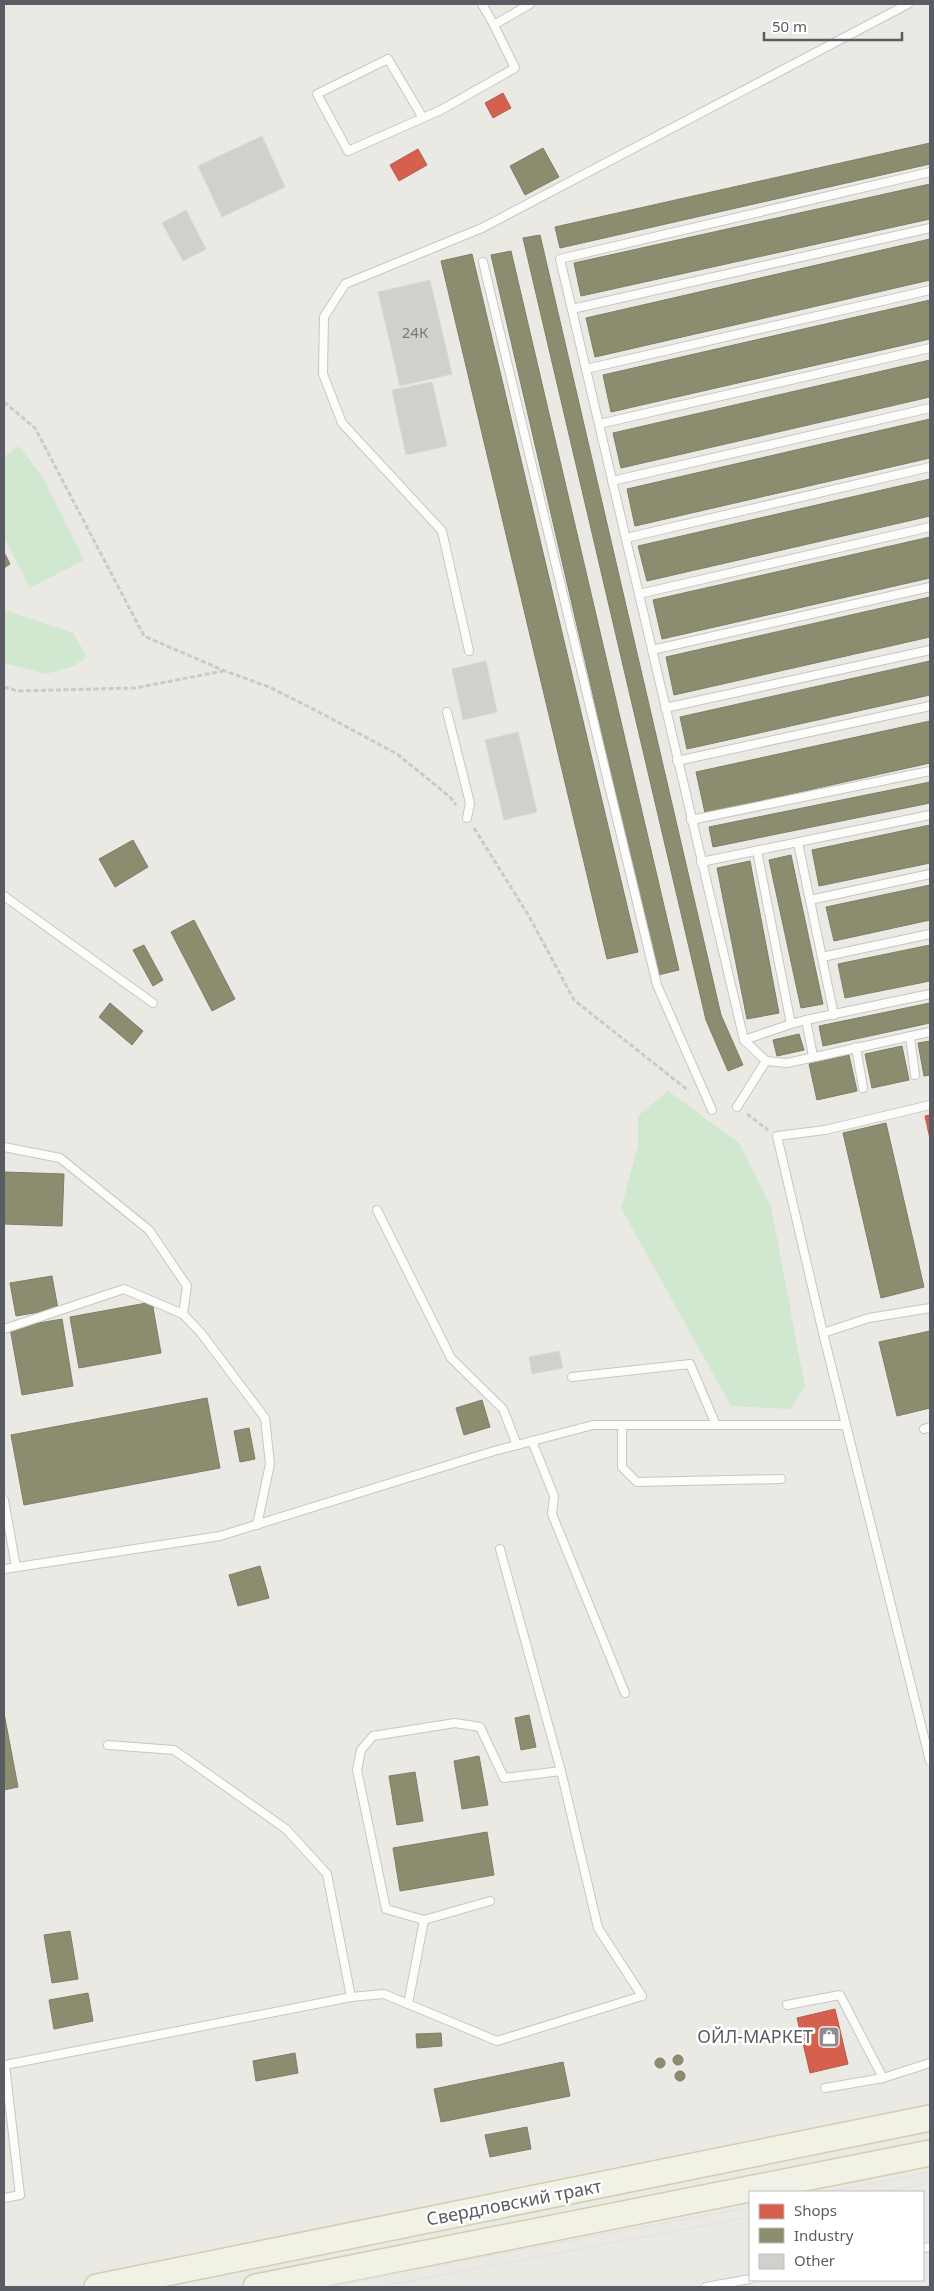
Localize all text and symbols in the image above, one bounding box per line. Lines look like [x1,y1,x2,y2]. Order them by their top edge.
scale bar [764,10,902,42]
text: 50 m [772,16,807,36]
house number: 24К [402,322,429,342]
place label: ОЙЛ-МАРКЕТ [697,2024,813,2048]
shop icon: ОЙЛ-МАРКЕТ [817,2025,841,2049]
street label: Свердловский тракт [424,2173,604,2231]
legend [749,2191,924,2281]
text: Shops [794,2200,837,2220]
text: Industry [794,2225,854,2245]
text: Other [794,2250,835,2270]

